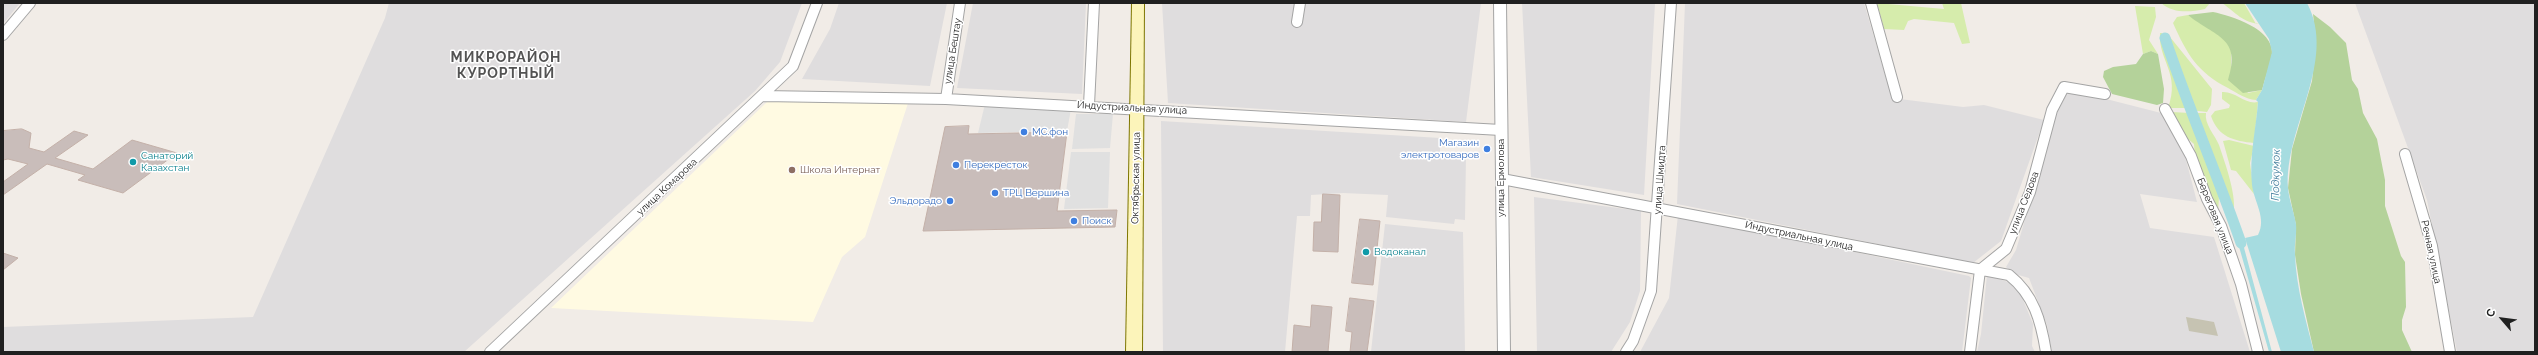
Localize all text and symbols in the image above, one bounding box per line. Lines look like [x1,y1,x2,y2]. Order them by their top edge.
street label: улица Бештау [942,17,964,85]
district label: МИКРОРАЙОН КУРОРТНЫЙ [451,50,561,82]
street label: Индустриальная улица [1077,99,1187,117]
place label: МС.фон [1032,126,1068,138]
marker: МС.фон [1019,127,1029,137]
street label: Октябрьская улица [1129,132,1143,224]
place label: Магазин электротоваров [1401,137,1479,160]
street label: улица Ермолова [1495,139,1507,217]
marker: Магазин электротоваров [1482,144,1492,154]
street label: улица Шмидта [1652,145,1668,215]
water label: Подкумок [2269,149,2283,201]
place label: Санаторий Казахстан [141,150,193,174]
street label: улица Комарова [634,156,700,218]
marker: Санаторий Казахстан [128,157,138,167]
place label: Перекресток [964,159,1028,171]
marker: Перекресток [951,160,961,170]
place label: Школа Интернат [800,164,880,176]
marker: Школа Интернат [787,165,797,175]
street label: улица Седова [2007,170,2041,236]
street label: Береговая улица [2194,176,2236,256]
place label: ТРЦ Вершина [1003,187,1069,199]
marker: ТРЦ Вершина [990,188,1000,198]
place label: Эльдорадо [889,195,942,207]
marker: Эльдорадо [945,196,955,206]
place label: Поиск [1082,215,1112,227]
marker: Поиск [1069,216,1079,226]
street label: Индустриальная улица [1744,219,1854,253]
street label: Речная улица [2418,219,2444,285]
place label: Водоканал [1374,246,1426,258]
marker: Водоканал [1361,247,1371,257]
north arrow [2482,299,2522,339]
text: С [2483,307,2498,320]

